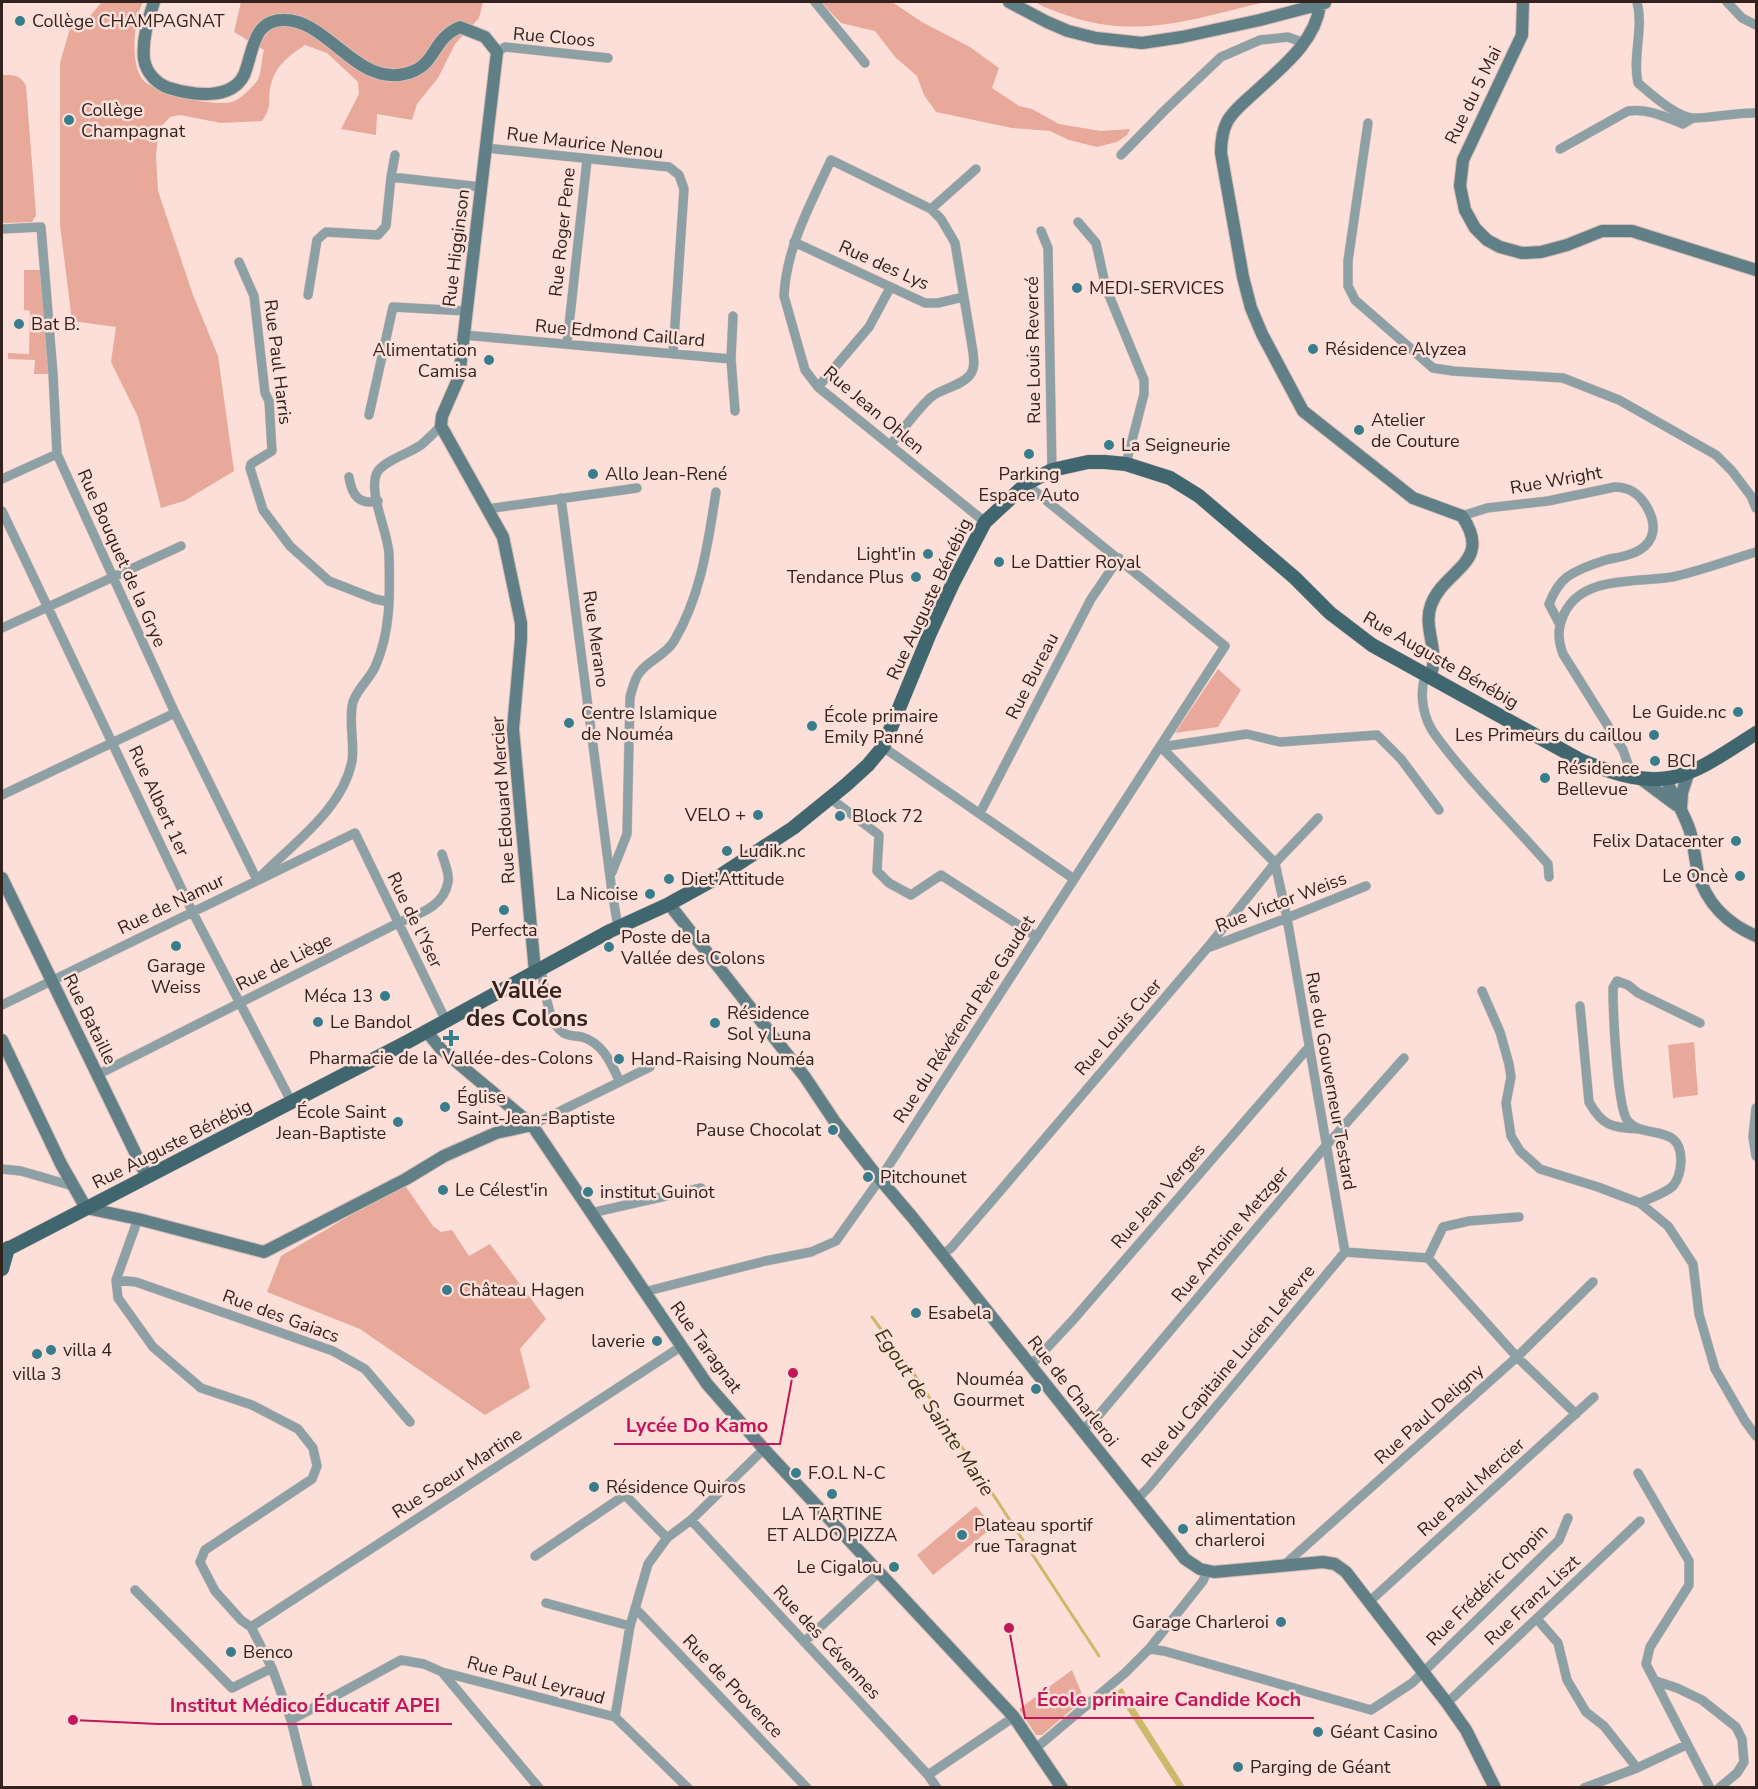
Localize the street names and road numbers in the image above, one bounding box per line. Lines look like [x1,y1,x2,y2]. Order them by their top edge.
street label: Rue Cloos [512,21,596,53]
street label: Rue du 5 Mai [1439,42,1507,148]
street label: Rue Maurice Nenou [505,121,665,165]
street label: Rue Roger Pene [543,166,581,298]
street label: Rue Higginson [437,188,475,308]
street label: Rue des Lys [835,234,933,296]
street label: Rue Louis Revercé [1020,276,1046,424]
street label: Rue Paul Harris [258,298,298,426]
street label: Rue Edmond Caillard [534,314,706,352]
street label: Rue Jean Ohlen [818,361,930,459]
street label: Rue Wright [1508,460,1604,500]
street label: Rue Bouquet de la Grye [72,465,172,651]
street label: Rue Auguste Bénébig [881,514,977,684]
street label: Rue Merano [577,589,615,689]
street label: Rue Auguste Bénébig [1359,606,1523,714]
street label: Rue Bureau [1000,629,1064,723]
street label: Rue Edouard Mercier [485,715,521,885]
street label: Rue Albert 1er [123,742,195,861]
street label: Rue Victor Weiss [1212,866,1350,938]
street label: Rue de Namur [114,868,229,940]
street label: Rue de l'Yser [381,868,449,972]
street label: Rue du Révérend Père Gaudet [888,910,1041,1127]
street label: Rue de Liège [232,928,336,996]
street label: Rue Bataille [58,970,122,1068]
street label: Rue du Gouverneur Testard [1300,970,1362,1192]
street label: Rue Louis Cuer [1069,973,1167,1081]
street label: Rue Auguste Bénébig [88,1093,256,1195]
street label: Rue Jean Verges [1106,1138,1210,1254]
street label: Rue Antoine Metzger [1166,1161,1294,1307]
street label: Rue du Capitaine Lucien Lefevre [1136,1259,1320,1473]
street label: Rue des Gaiacs [219,1284,343,1348]
street label: Rue Taragnat [665,1296,748,1398]
street label: Rue de Charleroi [1022,1331,1124,1451]
street label: Rue Paul Deligny [1369,1358,1489,1470]
street label: Rue Soeur Martine [387,1422,527,1524]
street label: Rue Paul Mercier [1412,1432,1530,1542]
street label: Rue Frédéric Chopin [1421,1519,1553,1651]
street label: Rue Franz Liszt [1479,1549,1585,1650]
street label: Rue des Cévennes [768,1580,886,1704]
street label: Rue de Provence [677,1629,789,1743]
street label: Rue Paul Leyraud [464,1650,608,1710]

